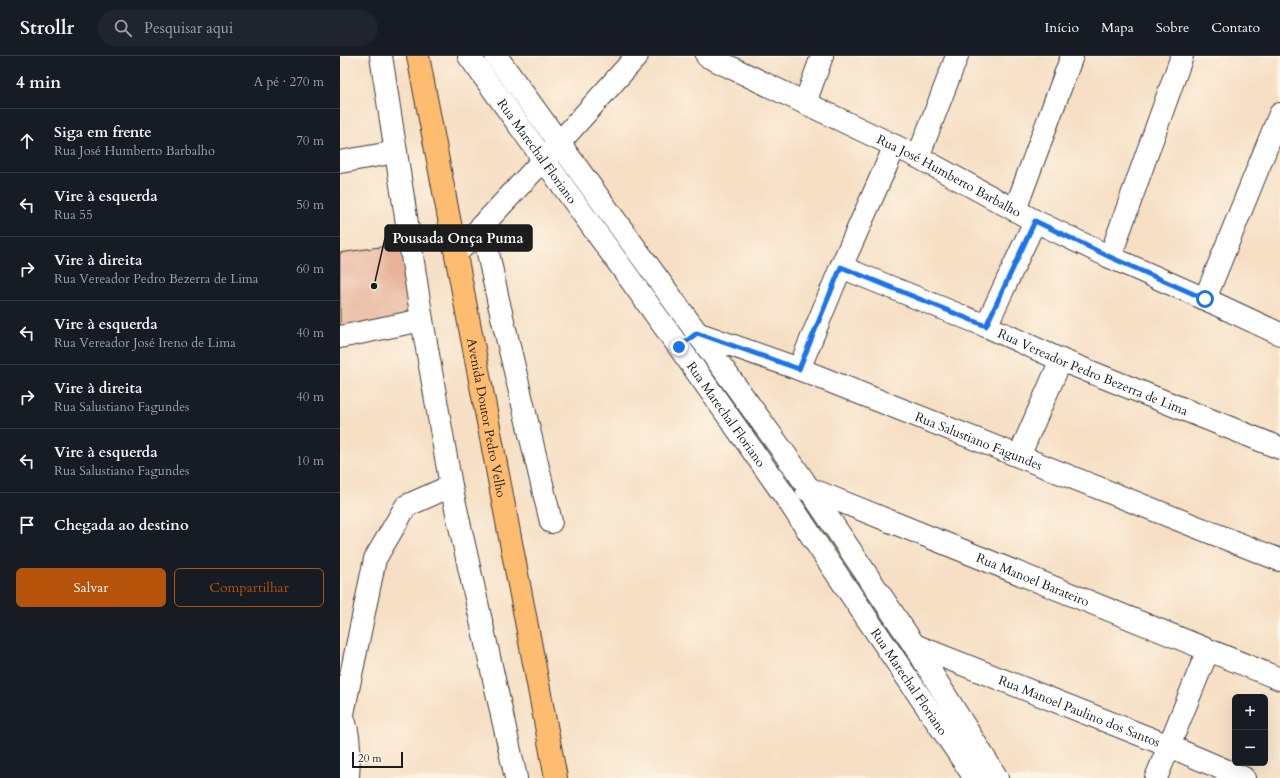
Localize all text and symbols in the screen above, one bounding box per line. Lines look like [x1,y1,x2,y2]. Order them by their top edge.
search box [98,10,378,46]
text: Strollr [20,15,74,41]
icon: search [112,17,134,39]
text: Pesquisar aqui [144,18,233,38]
text: Início [1044,18,1079,37]
text: Mapa [1101,18,1134,37]
text: Sobre [1156,18,1189,37]
text: Contato [1211,18,1260,37]
text: 4 min [16,71,61,94]
text: A pé · 270 m [254,73,324,91]
street label: Rua Marechal Floriano [493,95,581,208]
text: Siga em frente [54,122,152,142]
icon: ahead [16,130,38,152]
street label: Rua José Humberto Barbalho [874,131,1024,222]
text: 70 m [296,132,324,150]
text: Rua José Humberto Barbalho [54,142,215,160]
text: Vire à esquerda [54,186,158,206]
icon: left [16,194,38,216]
text: 50 m [296,196,324,214]
text: Rua 55 [54,206,93,224]
callout: Pousada Onça Puma [385,225,532,251]
text: Pousada Onça Puma [393,229,523,248]
text: Vire à direita [54,250,142,270]
icon: right [16,258,38,280]
text: 60 m [296,260,324,278]
text: Rua Vereador Pedro Bezerra de Lima [54,270,258,288]
route start [1196,290,1214,308]
text: Vire à esquerda [54,314,158,334]
icon: left [16,322,38,344]
text: 40 m [296,324,324,342]
street label: Rua Vereador Pedro Bezerra de Lima [995,325,1191,420]
text: Rua Vereador José Ireno de Lima [54,334,236,352]
street label: Avenida Doutor Pedro Velho [462,337,510,499]
route end [670,338,688,356]
street label: Rua Marechal Floriano [682,358,769,471]
text: Vire à direita [54,378,142,398]
icon: right [16,386,38,408]
text: 40 m [296,388,324,406]
text: Rua Salustiano Fagundes [54,398,189,416]
street label: Rua Salustiano Fagundes [912,408,1045,475]
text: Vire à esquerda [54,442,158,462]
icon: left [16,450,38,472]
text: 10 m [296,452,324,470]
text: Rua Salustiano Fagundes [54,462,189,480]
icon: arrive [16,514,38,536]
text: Chegada ao destino [54,515,189,535]
street label: Rua Manoel Barateiro [973,549,1092,611]
button: Salvar [16,568,166,607]
button: Compartilhar [174,568,324,607]
street label: Rua Marechal Floriano [866,625,951,739]
street label: Rua Manoel Paulino dos Santos [996,671,1163,752]
map controls [1232,694,1268,766]
button: + [1232,694,1268,730]
button: − [1232,730,1268,766]
scale bar [352,750,403,769]
text: 20 m [358,751,382,766]

